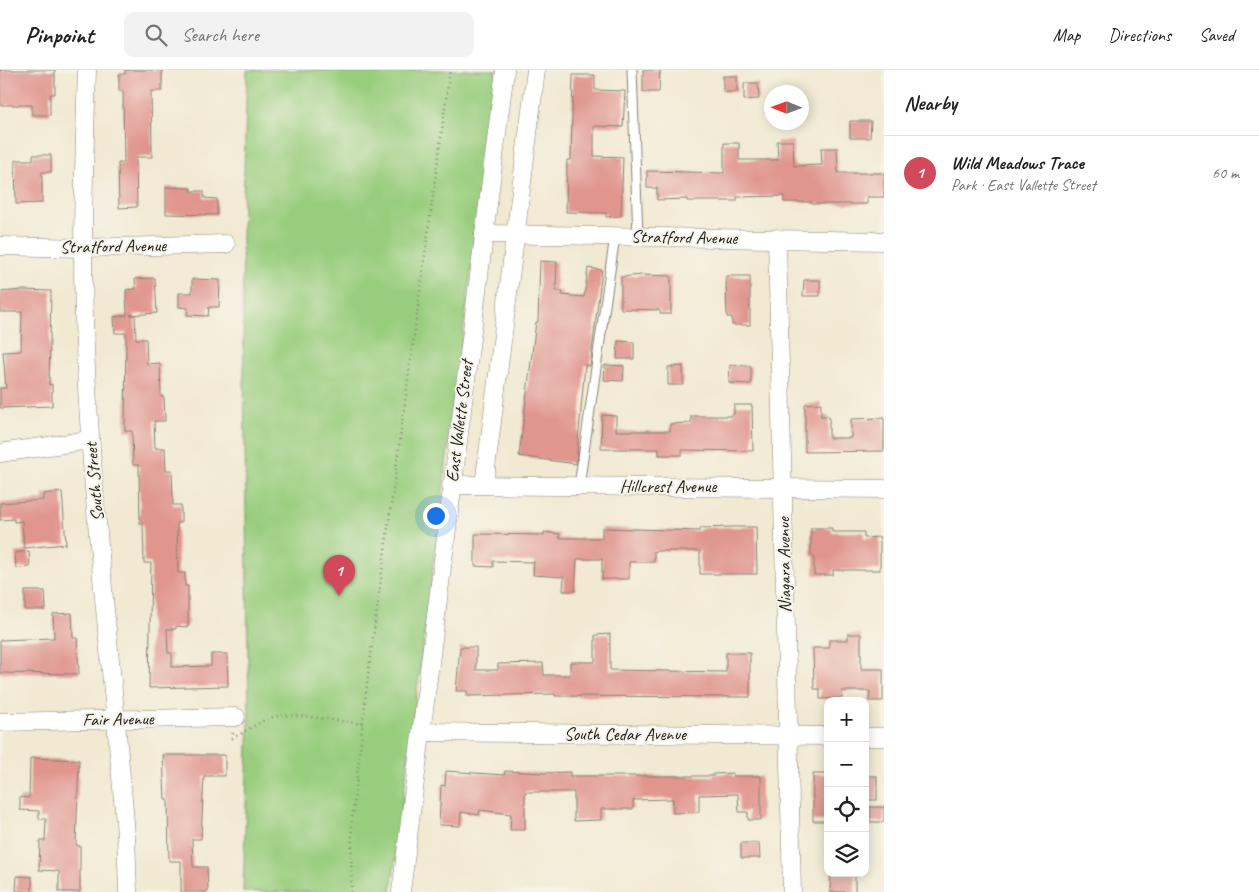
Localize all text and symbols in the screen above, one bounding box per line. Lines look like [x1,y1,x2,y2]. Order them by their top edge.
search box [124,12,474,57]
text: Pinpoint [25,20,94,50]
icon: search [142,21,170,49]
text: Search here [182,23,259,47]
text: Map [1053,24,1080,46]
text: Directions [1108,24,1171,46]
text: Saved [1199,24,1234,46]
north arrow [764,85,809,130]
text: Nearby [904,90,957,116]
text: Wild Meadows Trace [951,151,1084,175]
text: 1 [916,163,924,183]
text: 60 m [1212,163,1239,183]
text: Park · East Vallette Street [951,175,1096,195]
street label: Stratford Avenue [631,225,738,249]
street label: Stratford Avenue [60,234,167,258]
street label: East Vallette Street [441,356,478,483]
street label: South Street [79,440,108,522]
street label: Hillcrest Avenue [620,475,717,497]
your location [423,503,449,529]
street label: Niagara Avenue [772,516,796,613]
pin: 1 [323,555,355,596]
map controls [824,697,869,877]
button: + [824,697,869,742]
street label: Fair Avenue [82,707,155,731]
street label: South Cedar Avenue [564,723,687,745]
button: − [824,742,869,787]
button: locate [824,787,869,832]
button: layers [824,832,869,877]

